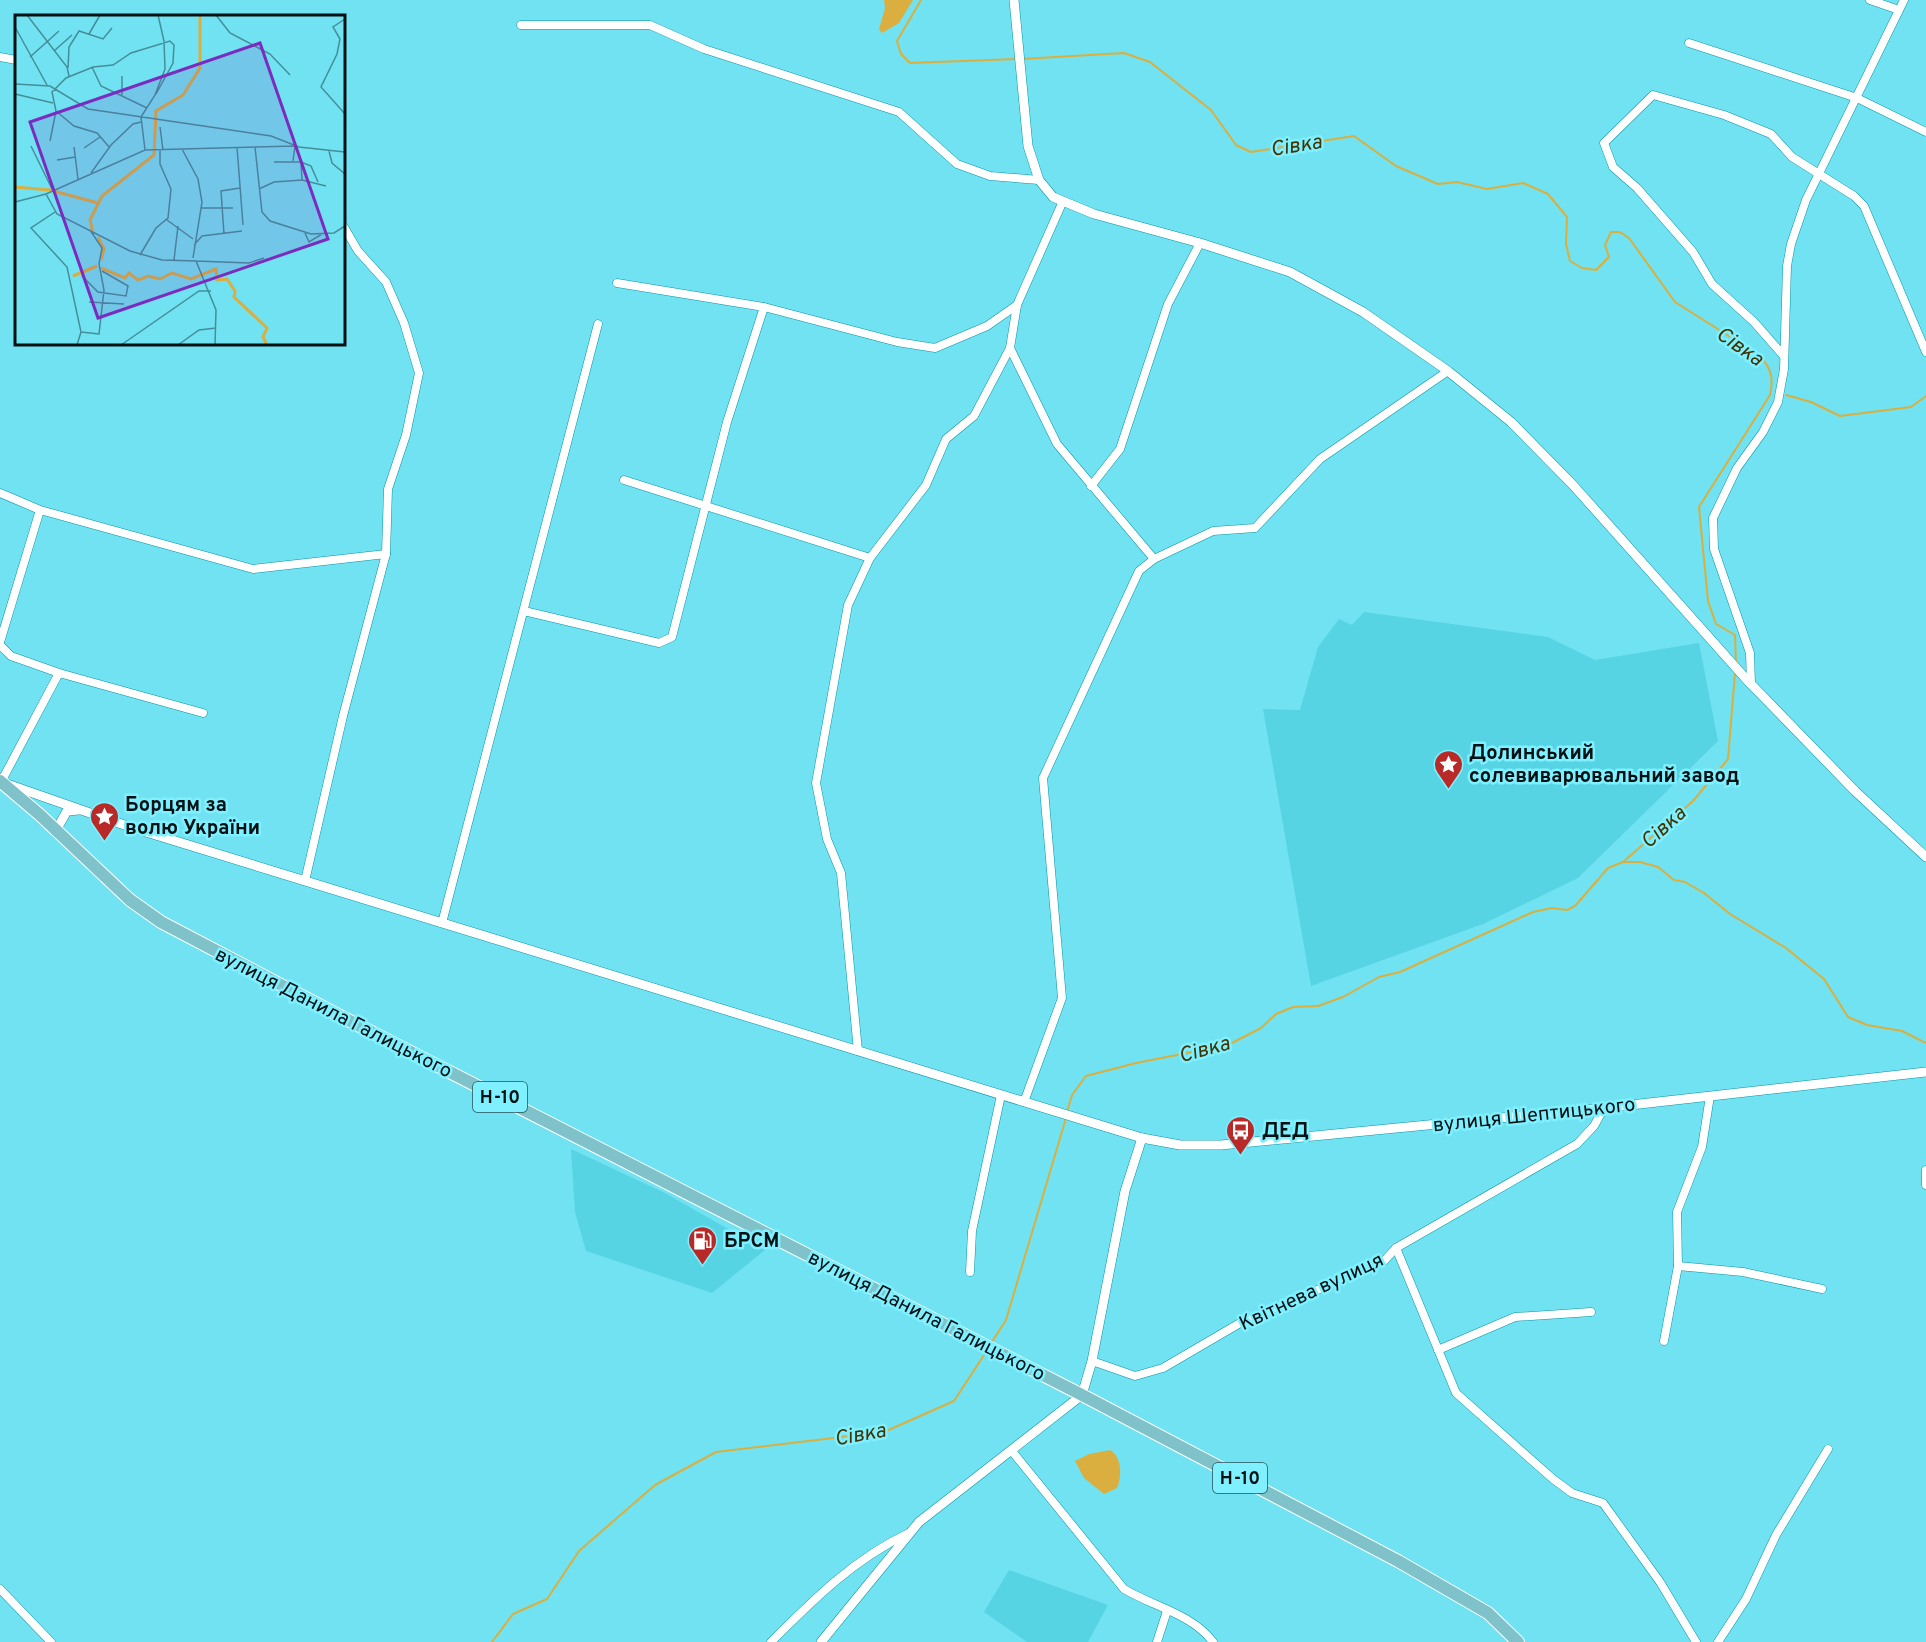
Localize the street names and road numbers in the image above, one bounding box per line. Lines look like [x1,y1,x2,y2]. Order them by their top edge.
street label: вулиця Данила Галицького [210,942,456,1085]
road number: Н-10 [473,1082,527,1112]
street label: вулиця Шептицького [1432,1092,1637,1140]
street label: вулиця Данила Галицького [803,1245,1049,1388]
street label: Квітнева вулиця [1235,1248,1388,1338]
road number: Н-10 [1213,1463,1267,1493]

